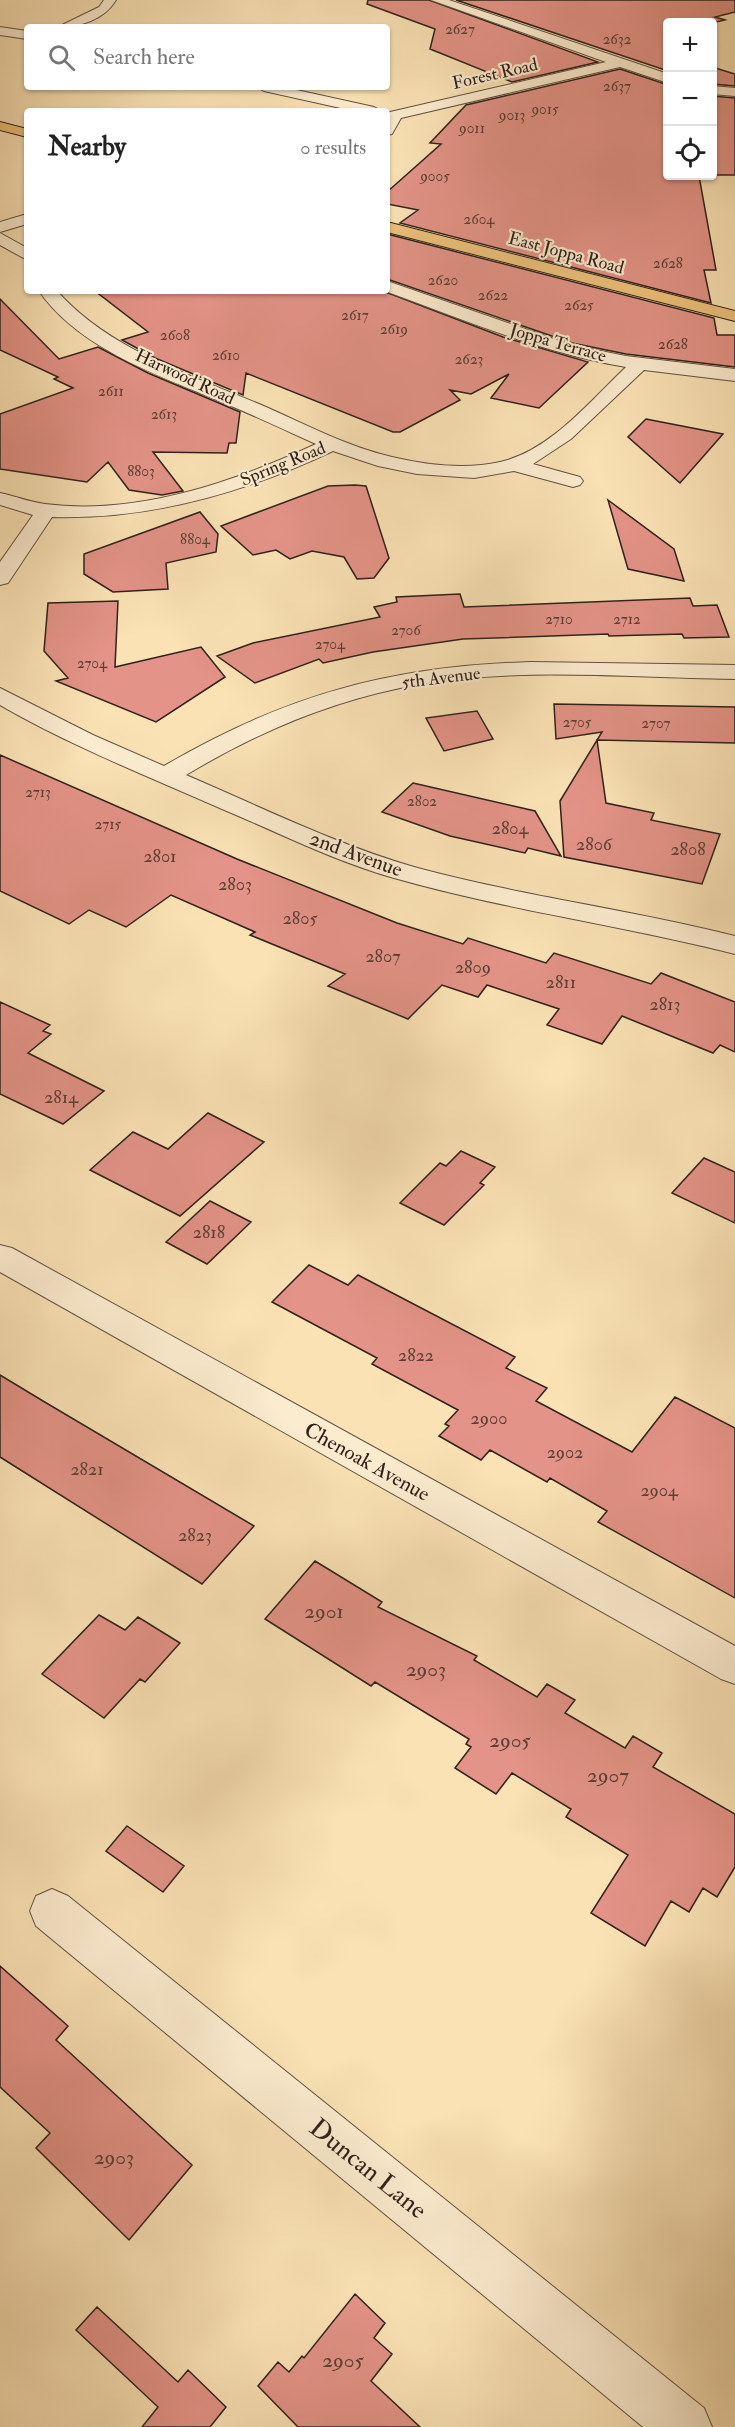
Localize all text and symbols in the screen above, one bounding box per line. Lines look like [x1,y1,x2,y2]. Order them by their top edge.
map controls [663,18,717,180]
button: + [663,18,717,72]
house number: 2627 [445,20,475,39]
search box [24,24,390,90]
house number: 2632 [603,30,632,49]
icon: search [45,41,78,74]
text: Search here [93,43,195,71]
street label: Forest Road [450,53,540,95]
button: − [663,72,717,126]
house number: 2637 [603,77,631,96]
house number: 9015 [530,100,559,119]
house number: 9013 [498,106,525,125]
house number: 9011 [458,119,485,138]
button: locate [663,126,717,180]
text: Nearby [48,131,126,163]
text: 0 results [300,135,366,160]
house number: 9005 [419,167,450,186]
house number: 2604 [464,210,495,229]
street label: East Joppa Road [506,227,626,280]
house number: 2628 [653,254,683,273]
house number: 2620 [428,271,458,290]
house number: 2622 [478,286,509,305]
house number: 2625 [564,296,594,315]
house number: 2617 [341,306,369,325]
street label: Joppa Terrace [506,318,609,368]
house number: 2619 [380,320,408,339]
house number: 2608 [160,326,190,345]
house number: 2628 [658,335,688,354]
street label: Harwood Road [131,344,239,410]
house number: 2610 [212,346,240,365]
house number: 2623 [455,350,483,369]
house number: 2611 [98,382,124,401]
house number: 2613 [151,405,177,424]
street label: Spring Road [237,436,329,492]
house number: 8803 [127,462,155,481]
house number: 8804 [180,530,211,549]
house number: 2710 [545,610,573,629]
house number: 2712 [613,610,641,629]
house number: 2706 [391,621,422,640]
house number: 2704 [315,635,346,654]
house number: 2704 [77,654,108,673]
street label: 5th Avenue [400,662,482,694]
house number: 2705 [563,713,592,732]
house number: 2707 [642,714,671,733]
house number: 2713 [25,783,51,802]
house number: 2802 [407,792,437,811]
house number: 2715 [95,815,122,834]
house number: 2804 [492,817,530,840]
street label: 2nd Avenue [306,825,406,883]
house number: 2806 [576,833,613,856]
house number: 2808 [670,838,706,861]
house number: 2801 [143,845,177,868]
house number: 2803 [218,873,252,896]
house number: 2805 [283,907,317,930]
house number: 2807 [365,945,401,968]
house number: 2809 [455,956,491,979]
house number: 2811 [546,971,576,994]
house number: 2813 [650,993,680,1016]
house number: 2814 [44,1086,79,1109]
house number: 2818 [193,1221,225,1244]
house number: 2822 [398,1344,434,1367]
house number: 2900 [471,1407,507,1430]
street label: Chenoak Avenue [299,1416,435,1508]
house number: 2902 [547,1441,583,1464]
house number: 2821 [70,1458,104,1481]
house number: 2904 [640,1479,679,1502]
house number: 2823 [178,1524,212,1547]
house number: 2901 [304,1598,344,1625]
house number: 2903 [406,1656,446,1683]
house number: 2905 [489,1727,531,1754]
house number: 2907 [587,1762,629,1789]
street label: Duncan Lane [303,2112,433,2226]
house number: 2903 [94,2144,134,2171]
house number: 2905 [322,2347,364,2374]

